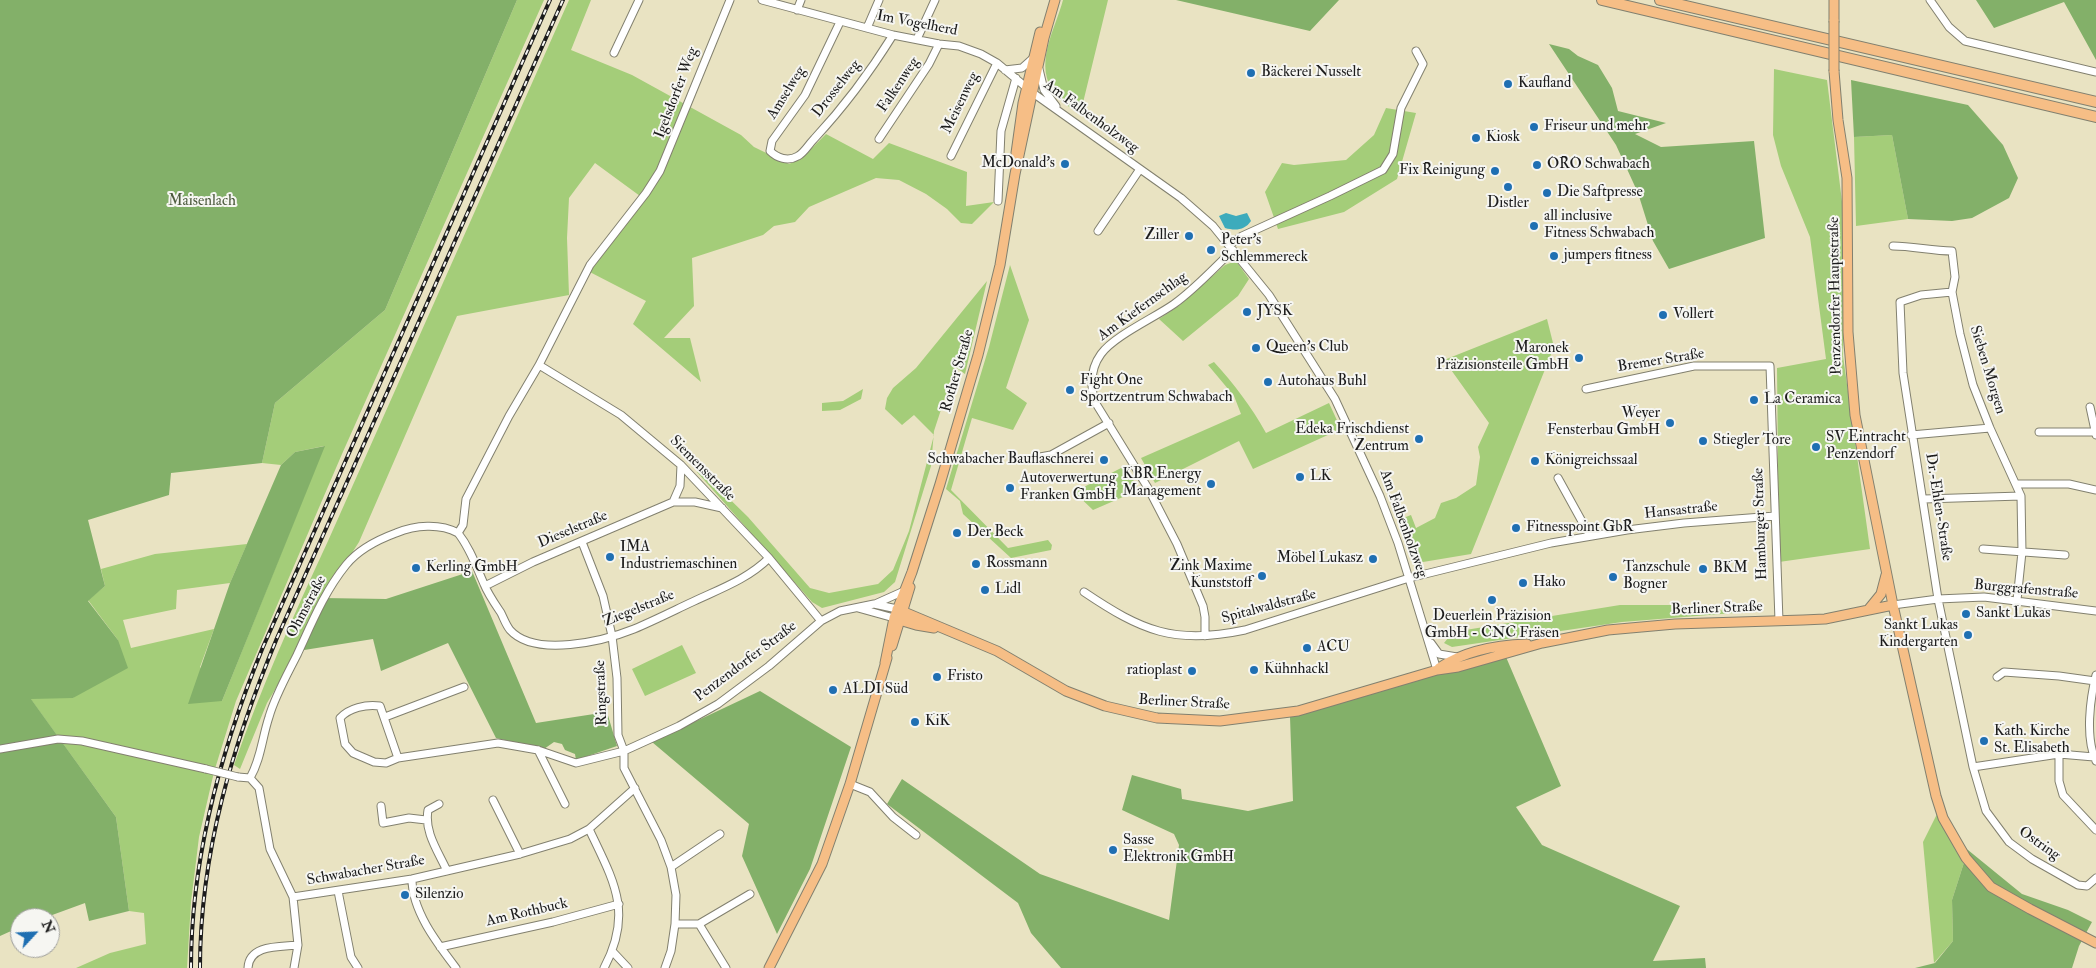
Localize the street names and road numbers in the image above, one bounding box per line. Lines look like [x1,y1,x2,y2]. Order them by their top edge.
street label: Im Vogelherd [875,7,959,41]
street label: Igelsdorfer Weg [651,45,703,141]
street label: Falkenweg [874,54,924,116]
street label: Drosselweg [809,57,865,121]
street label: Amselweg [764,63,810,123]
street label: Meisenweg [938,69,984,137]
street label: Am Falbenholzweg [1040,76,1142,158]
street label: Penzendorfer Hauptstraße [1826,217,1846,375]
street label: Am Kiefernschlag [1095,269,1191,345]
street label: Sieben Morgen [1965,324,2009,416]
street label: Rother Straße [938,328,978,414]
street label: Bremer Straße [1616,345,1706,377]
street label: Siemensstraße [665,432,739,506]
street label: Dr.-Ehlen-Straße [1921,452,1955,562]
street label: Am Falbenholzweg [1375,468,1431,580]
street label: Hamburger Straße [1750,468,1772,580]
street label: Hansastraße [1643,498,1719,524]
street label: Dieselstraße [536,507,610,553]
street label: Ohmstraße [283,573,331,641]
street label: Burggrafenstraße [1973,576,2079,604]
street label: Spitalwaldstraße [1220,586,1318,628]
street label: Ziegelstraße [601,587,677,631]
street label: Berliner Straße [1671,598,1763,620]
street label: Penzendorfer Straße [692,618,800,706]
street label: Ringstraße [592,660,612,726]
street label: Berliner Straße [1138,692,1230,714]
street label: Ostring [2015,823,2063,865]
street label: Schwabacher Straße [306,852,426,890]
street label: Am Rothbuck [484,895,570,931]

